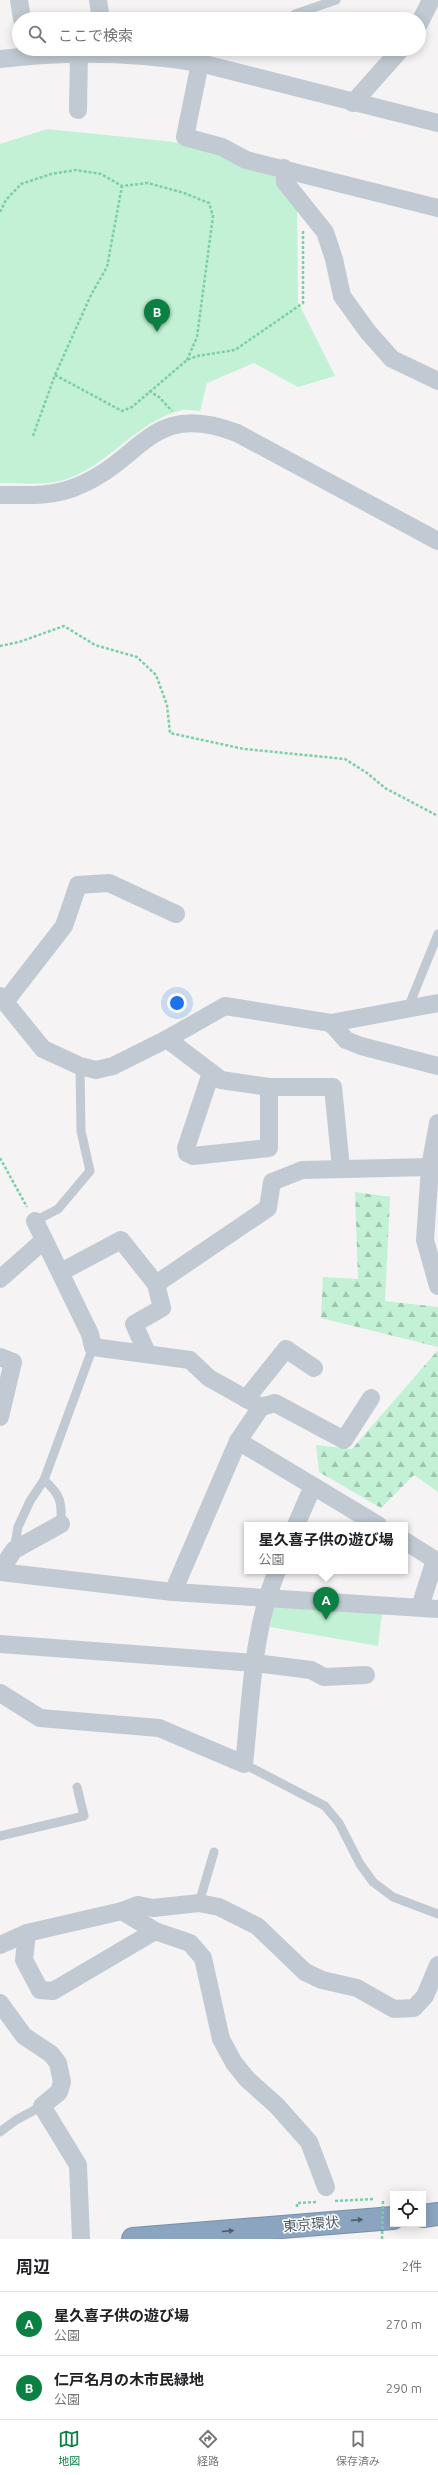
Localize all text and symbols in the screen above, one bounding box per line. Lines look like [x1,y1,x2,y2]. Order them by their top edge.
search box [12,12,426,56]
icon: search [26,23,48,45]
text: ここで検索 [58,27,133,44]
pin: B [144,299,170,332]
your location [167,993,187,1013]
popup [244,1522,408,1574]
text: 星久喜子供の遊び場 [258,1531,394,1548]
text: 公園 [258,1552,285,1566]
pin: A [313,1587,339,1620]
map controls [390,2191,426,2227]
button: locate [390,2191,426,2227]
street label: 東京環状 [282,2214,340,2234]
one-way arrow [351,2217,364,2224]
one-way arrow [222,2228,234,2235]
text: 周辺 [16,2257,50,2276]
text: 2件 [402,2259,422,2273]
text: 星久喜子供の遊び場 [54,2307,189,2324]
text: A [24,2317,34,2331]
text: 270 m [386,2317,422,2331]
text: 公園 [54,2328,80,2342]
text: 仁戸名月の木市民緑地 [54,2371,204,2388]
text: B [25,2381,33,2395]
text: 290 m [386,2381,422,2395]
text: 公園 [54,2392,80,2406]
tab: 地図 [58,2428,80,2468]
tab: 経路 [197,2428,219,2468]
tab: 保存済み [336,2428,380,2468]

